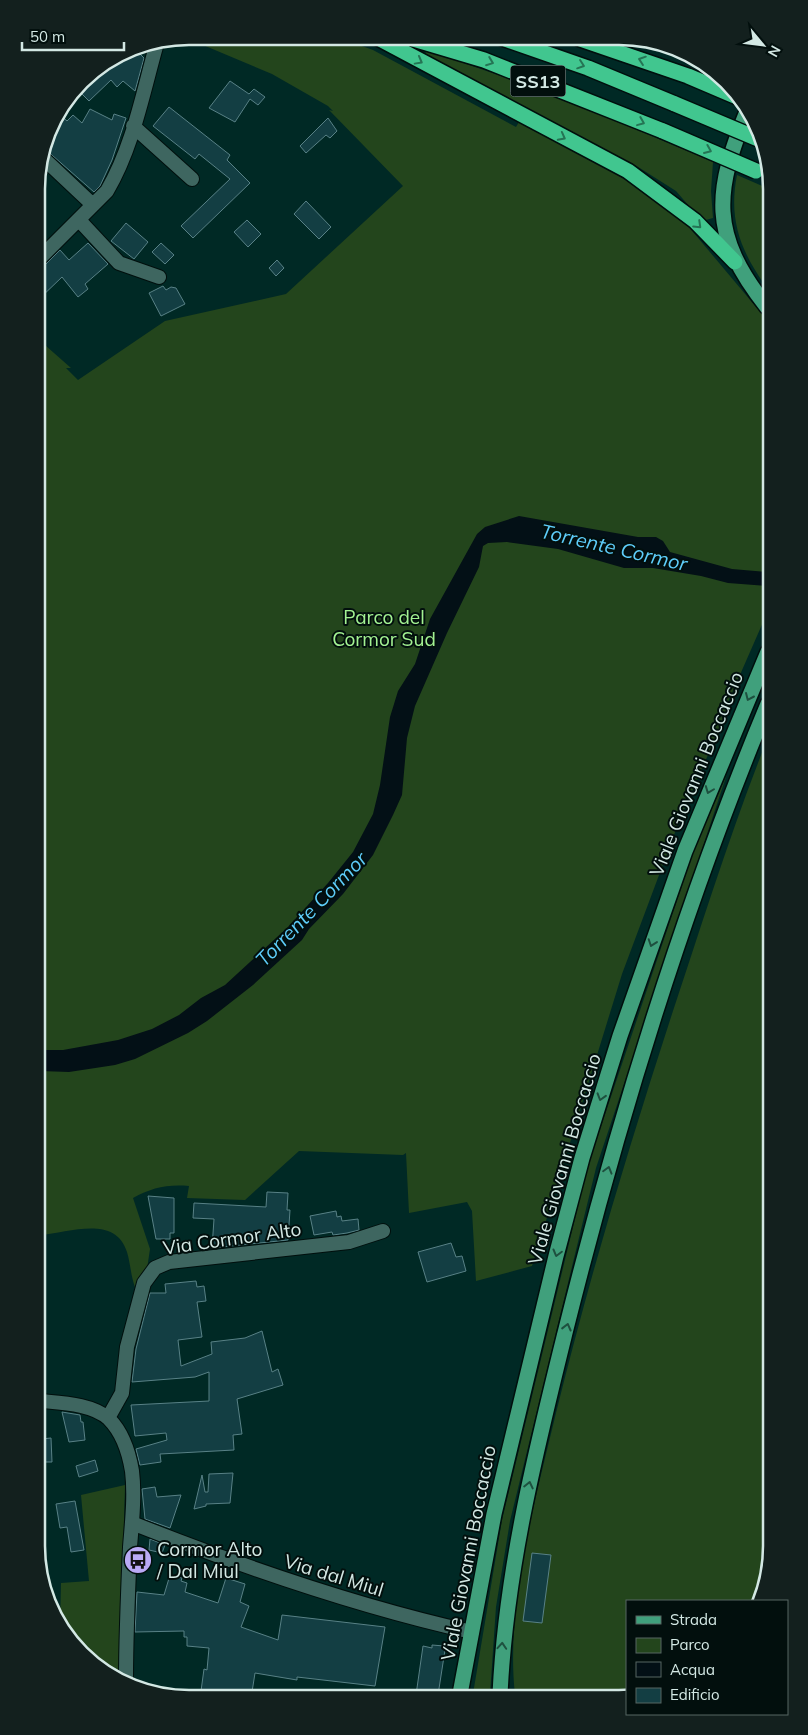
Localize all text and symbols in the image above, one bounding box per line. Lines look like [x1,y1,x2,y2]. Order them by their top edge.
scale bar [22,20,125,52]
north arrow [738,20,788,70]
text: 50 m [30,27,65,46]
text: N [764,42,785,60]
one-way arrow [413,55,422,65]
one-way arrow [486,56,494,66]
one-way arrow [639,56,647,66]
one-way arrow [576,60,585,70]
road number: SS13 [510,66,566,96]
one-way arrow [636,116,645,127]
one-way arrow [557,131,566,141]
one-way arrow [703,144,712,155]
one-way arrow [693,219,702,228]
water label: Torrente Cormor [538,518,691,576]
park label: Parco del Cormor Sud [332,605,436,651]
street label: Viale Giovanni Boccaccio [644,668,748,880]
one-way arrow [744,692,755,701]
one-way arrow [705,786,715,794]
water label: Torrente Cormor [250,846,373,972]
one-way arrow [648,938,658,946]
street label: Viale Giovanni Boccaccio [522,1050,606,1268]
one-way arrow [597,1092,607,1101]
one-way arrow [603,1167,613,1175]
street label: Via Cormor Alto [161,1216,303,1260]
one-way arrow [552,1249,562,1257]
one-way arrow [561,1323,572,1332]
street label: Viale Giovanni Boccaccio [435,1443,501,1663]
one-way arrow [523,1481,534,1490]
place label: Cormor Alto / Dal Miul [156,1537,262,1583]
bus stop icon: Cormor Alto / Dal Miul [123,1545,153,1575]
street label: Via dal Miul [281,1549,387,1601]
legend [626,1600,788,1715]
text: Strada [670,1610,717,1629]
text: Parco [670,1635,710,1654]
one-way arrow [497,1641,508,1649]
text: Acqua [670,1660,715,1679]
text: Edificio [670,1685,720,1704]

